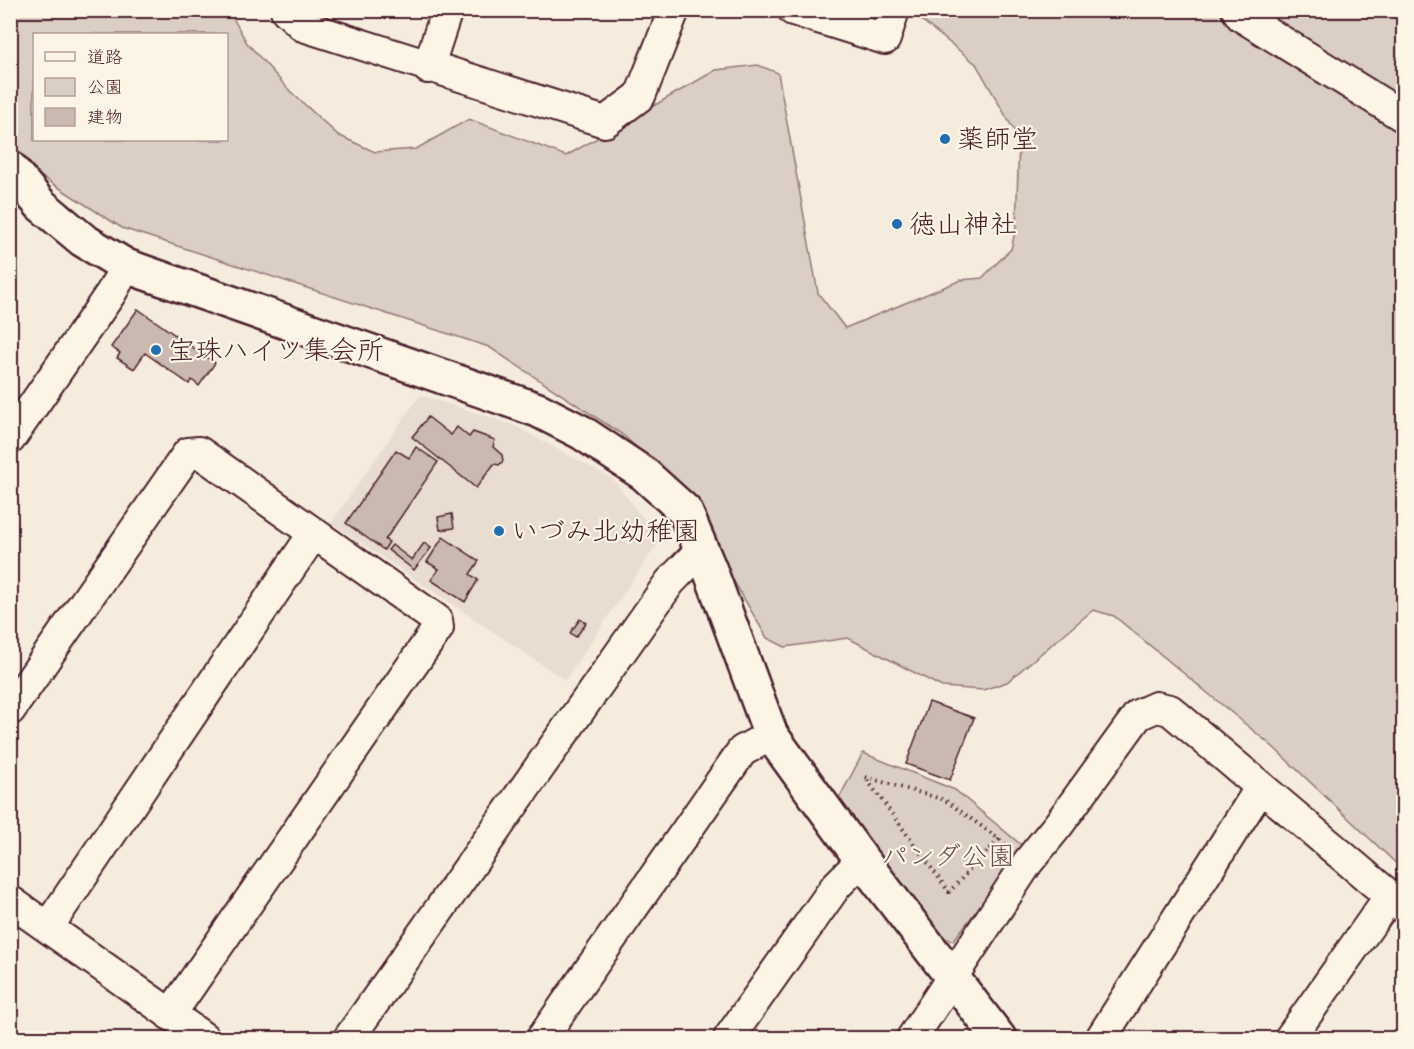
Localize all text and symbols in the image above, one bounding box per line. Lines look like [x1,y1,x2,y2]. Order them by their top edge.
legend [33,33,228,141]
text: 道路 [87,46,123,72]
text: 公園 [87,76,123,102]
text: 建物 [87,106,123,132]
place label: 薬師堂 [957,122,1038,161]
marker: 薬師堂 [938,132,952,146]
place label: 徳山神社 [909,207,1017,246]
marker: 徳山神社 [890,217,904,231]
place label: 宝珠ハイツ集会所 [168,333,384,372]
marker: 宝珠ハイツ集会所 [149,343,163,357]
place label: いづみ北幼稚園 [511,514,700,553]
marker: いづみ北幼稚園 [492,524,506,538]
park label: パンダ公園 [881,839,1015,878]

